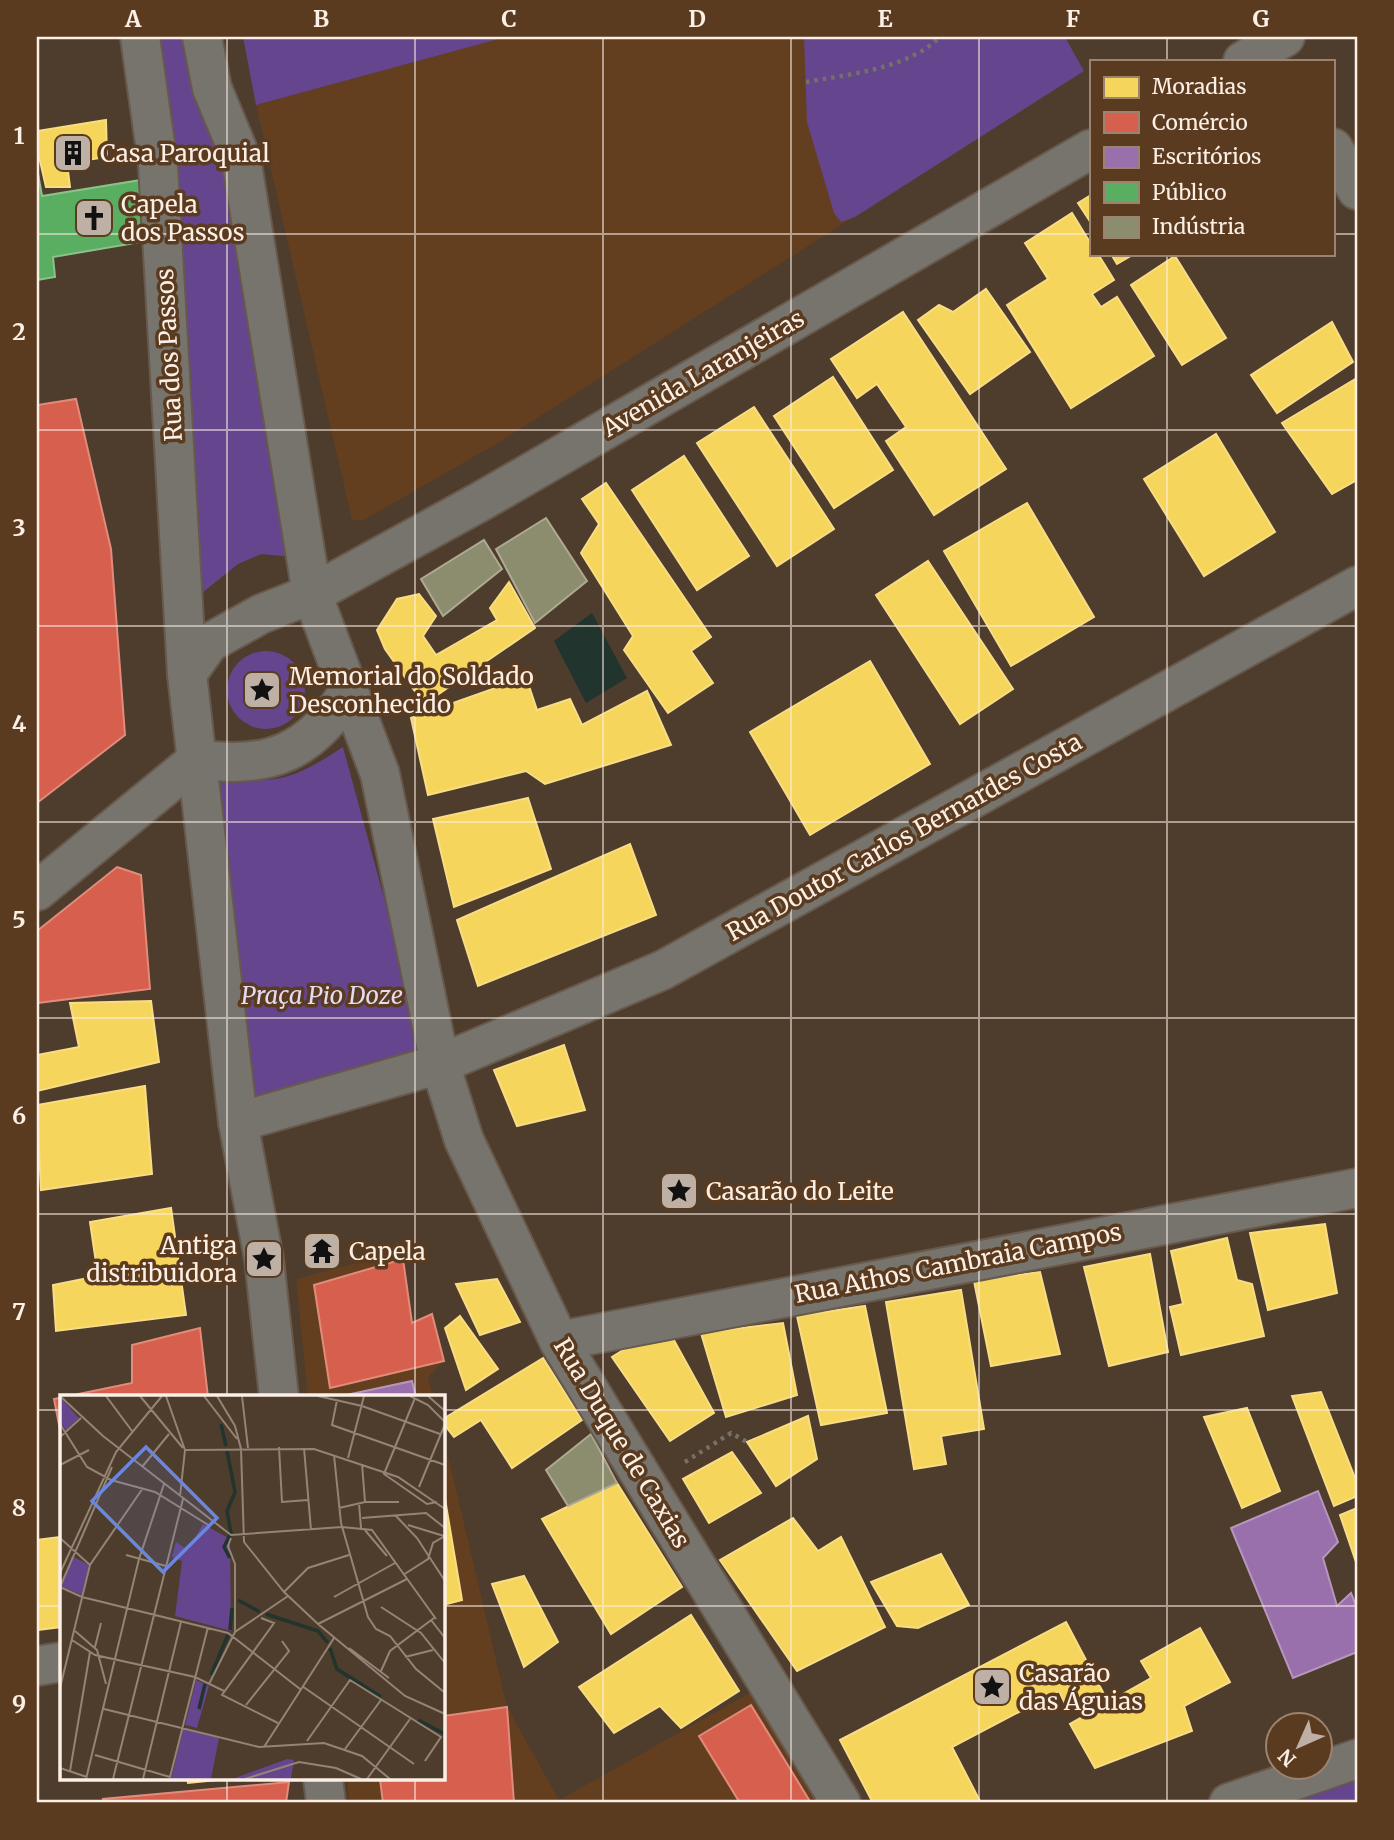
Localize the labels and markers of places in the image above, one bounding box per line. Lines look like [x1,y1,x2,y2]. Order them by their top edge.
building icon: Casa Paroquial [52,132,94,174]
place label: Casa Paroquial [100,138,270,169]
place label: Capela dos Passos [121,189,244,248]
church icon: Capela dos Passos [73,197,115,239]
place label: Memorial do Soldado Desconhecido [289,661,534,720]
place icon: Memorial do Soldado Desconhecido [241,669,283,711]
place icon: Casarão do Leite [658,1170,700,1212]
place label: Casarão do Leite [706,1176,894,1207]
place label: Antiga distribuidora [86,1230,237,1289]
temple icon: Capela [301,1230,343,1272]
place label: Capela [349,1236,426,1267]
place icon: Antiga distribuidora [243,1238,285,1280]
place label: Casarão das Águias [1019,1658,1143,1717]
place icon: Casarão das Águias [971,1666,1013,1708]

